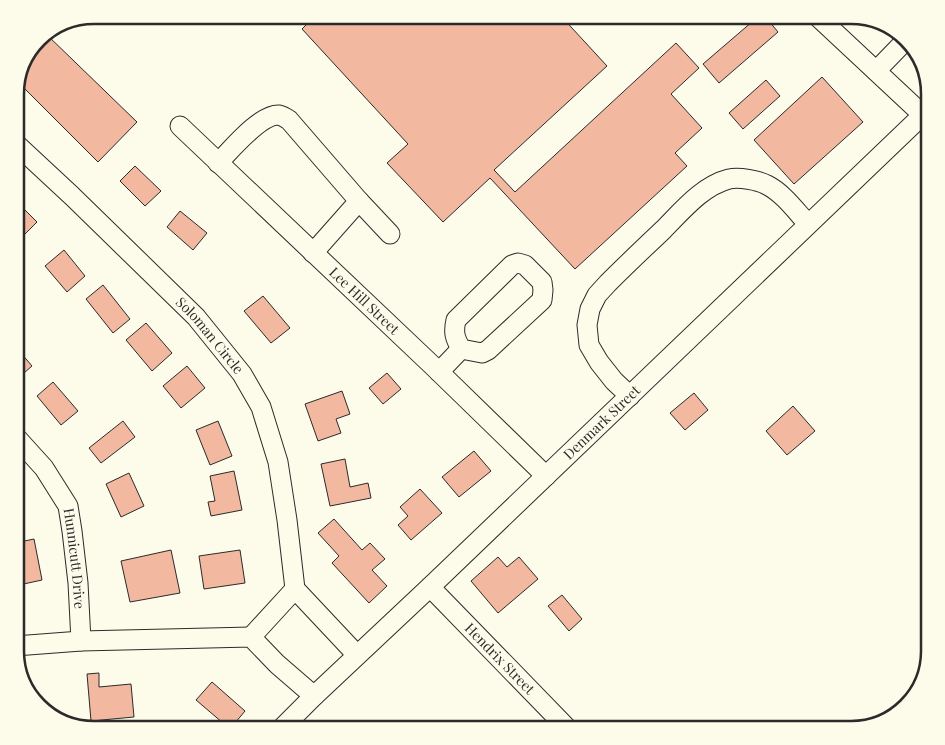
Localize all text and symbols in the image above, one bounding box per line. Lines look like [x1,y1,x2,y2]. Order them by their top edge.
street label: Lee Hill Street [325,263,404,339]
street label: Soloman Circle [172,293,248,378]
street label: Denmark Street [559,380,645,463]
street label: Hunnicutt Drive [59,507,89,609]
street label: Hendrix Street [461,619,540,699]

